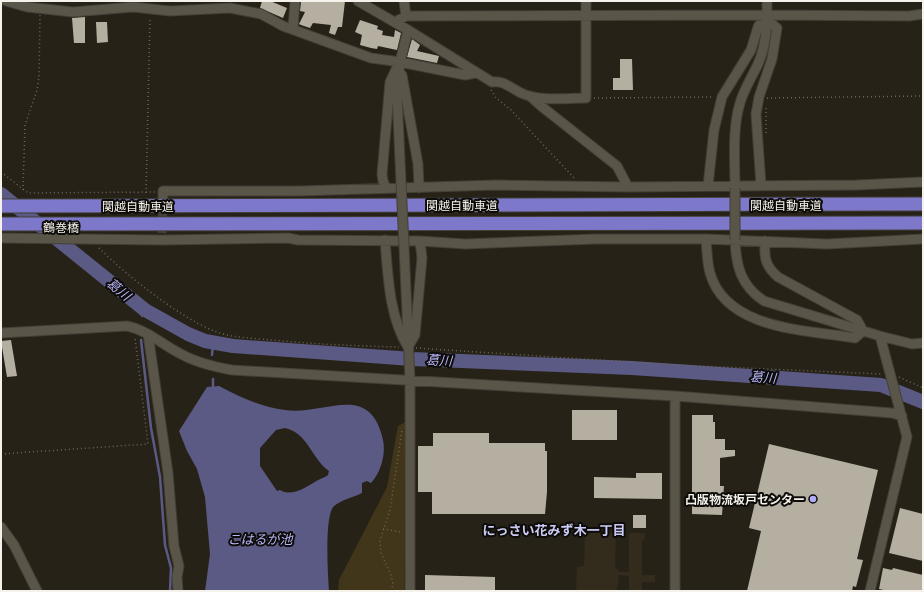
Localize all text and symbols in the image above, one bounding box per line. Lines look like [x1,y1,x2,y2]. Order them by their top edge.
street label: 関越自動車道 [426,198,498,212]
street label: 関越自動車道 [750,198,822,212]
street label: 関越自動車道 [102,199,174,213]
street label: 鶴巻橋 [43,220,79,234]
water label: 葛川 [104,275,136,305]
water label: 葛川 [426,351,454,369]
water label: 葛川 [749,368,779,386]
place label: 凸版物流坂戸センター [685,492,805,506]
marker: 凸版物流坂戸センター [808,494,818,504]
district label: にっさい花みず木一丁目 [482,522,626,538]
water label: こはるが池 [227,531,294,547]

